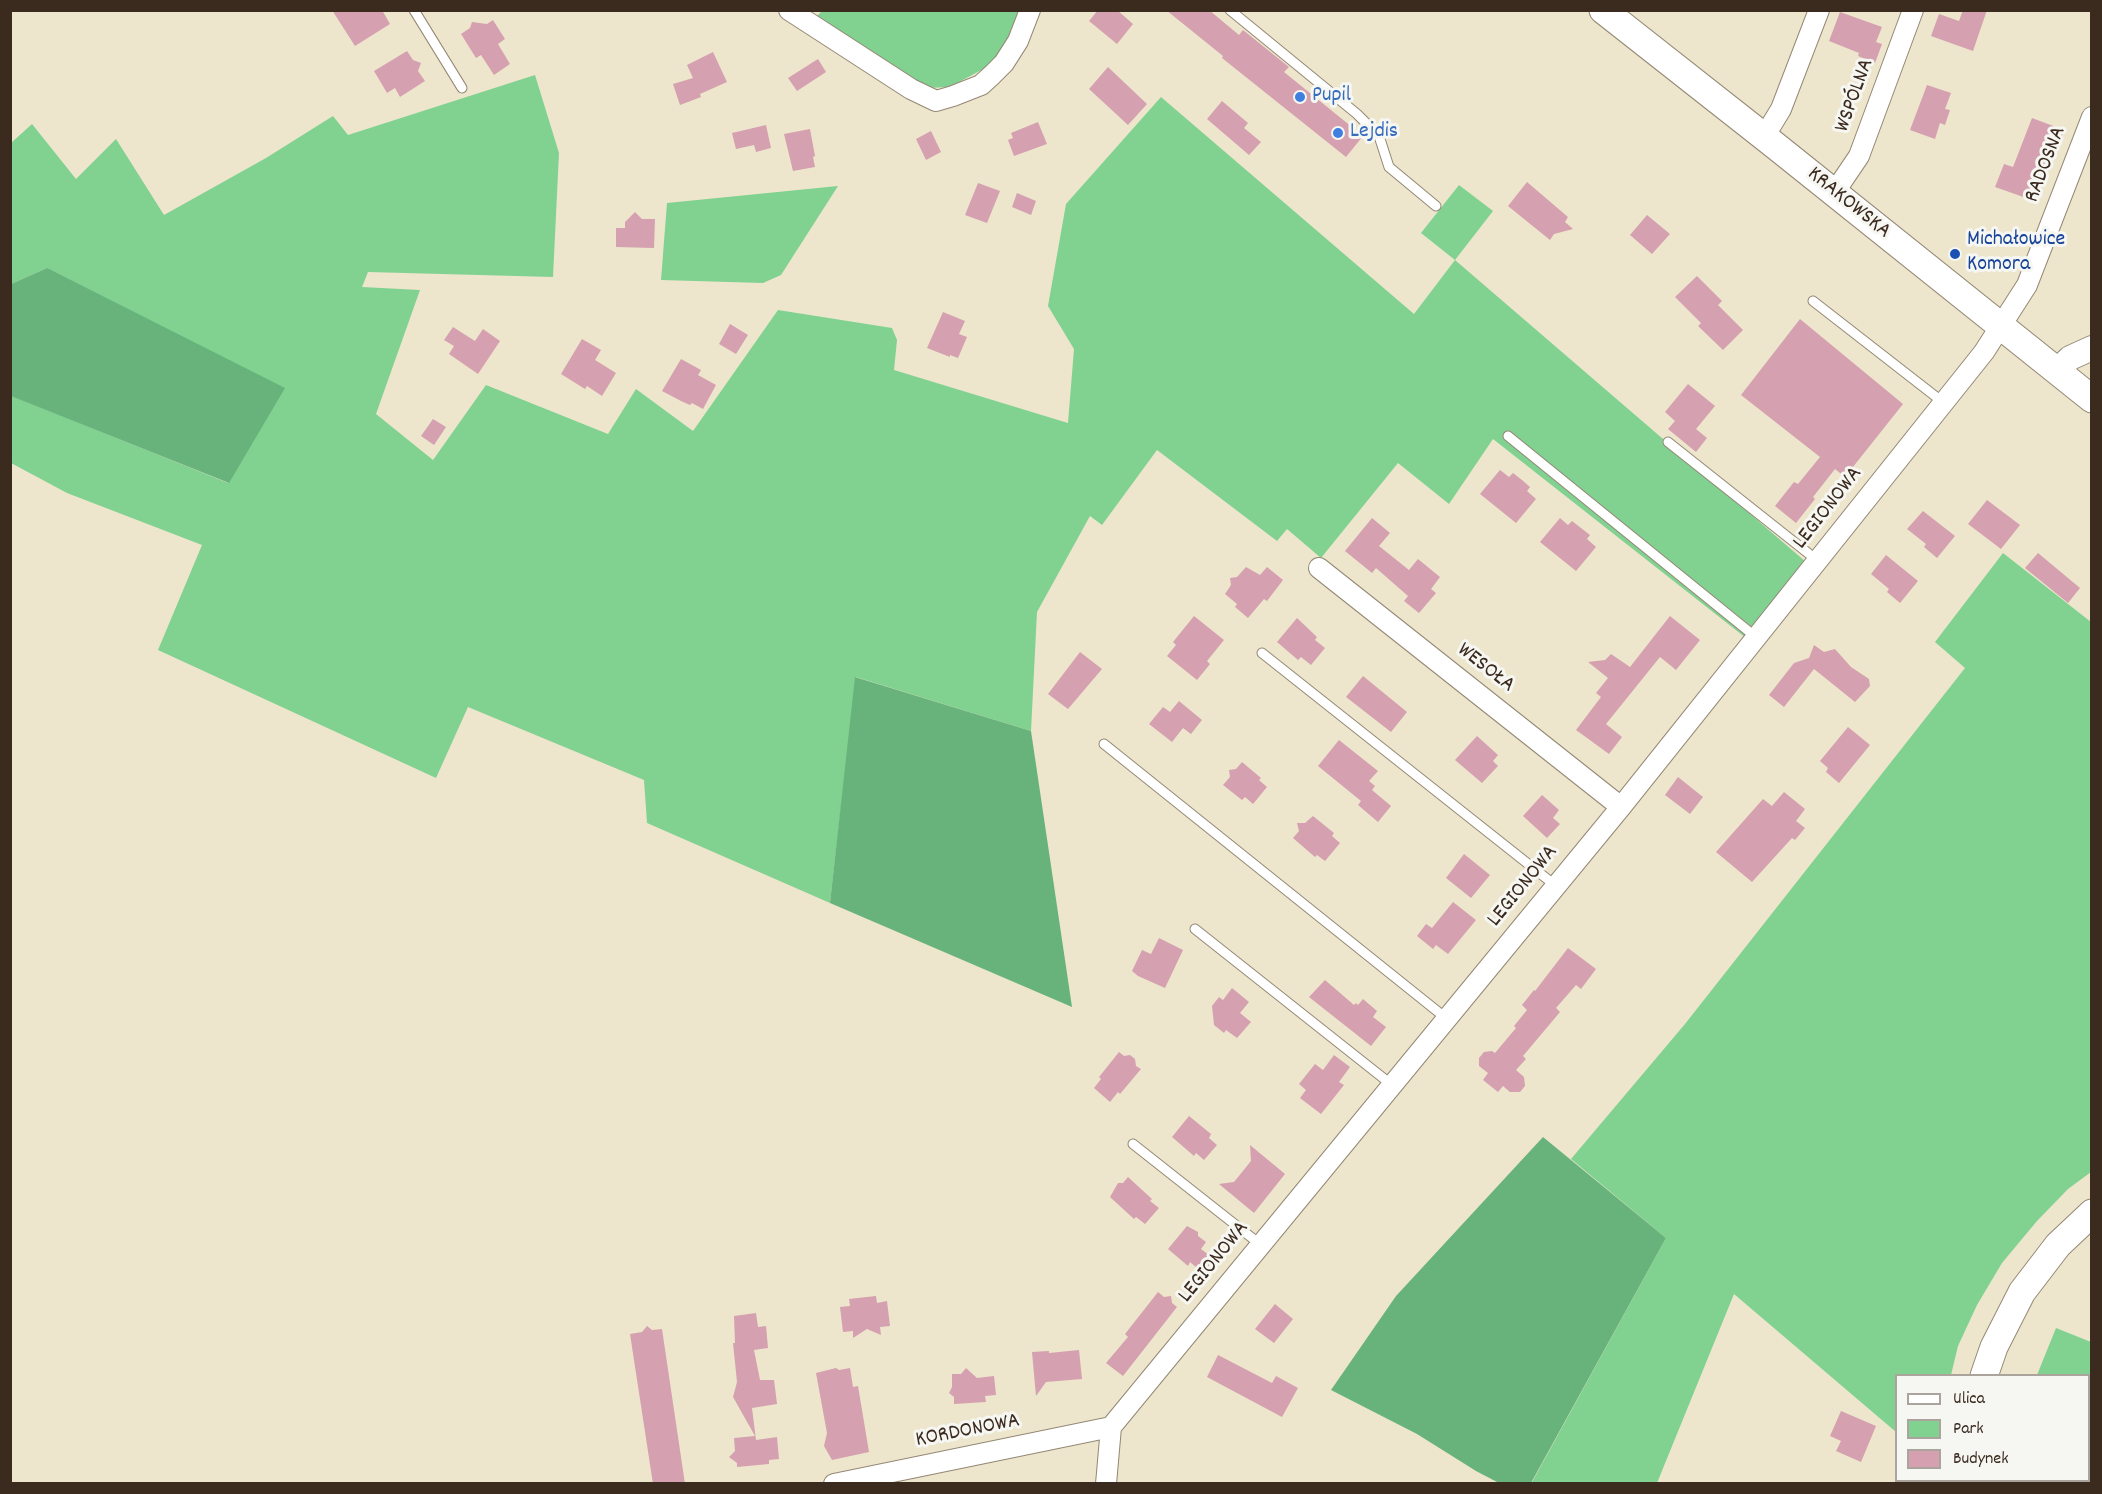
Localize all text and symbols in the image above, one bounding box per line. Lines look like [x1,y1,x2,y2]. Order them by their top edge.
street label: WSPÓLNA [1831,56,1881,136]
place label: Pupil [1312,84,1351,110]
marker: Pupil [1293,90,1307,104]
place label: Lejdis [1350,120,1398,146]
street label: RADOSNA [2020,123,2074,207]
marker: Lejdis [1331,126,1345,140]
street label: KRAKOWSKA [1801,162,1895,246]
place label: Michałowice Komora [1967,228,2065,280]
marker: Michałowice Komora [1948,247,1962,261]
street label: LEGIONOWA [1789,462,1869,556]
street label: WESOŁA [1451,638,1519,700]
street label: LEGIONOWA [1483,841,1565,933]
street label: LEGIONOWA [1174,1217,1256,1309]
legend [1895,1374,2090,1482]
text: Ulica [1953,1387,1985,1412]
street label: KORDONOWA [914,1409,1022,1455]
text: Park [1953,1417,1984,1442]
text: Budynek [1953,1447,2009,1472]

